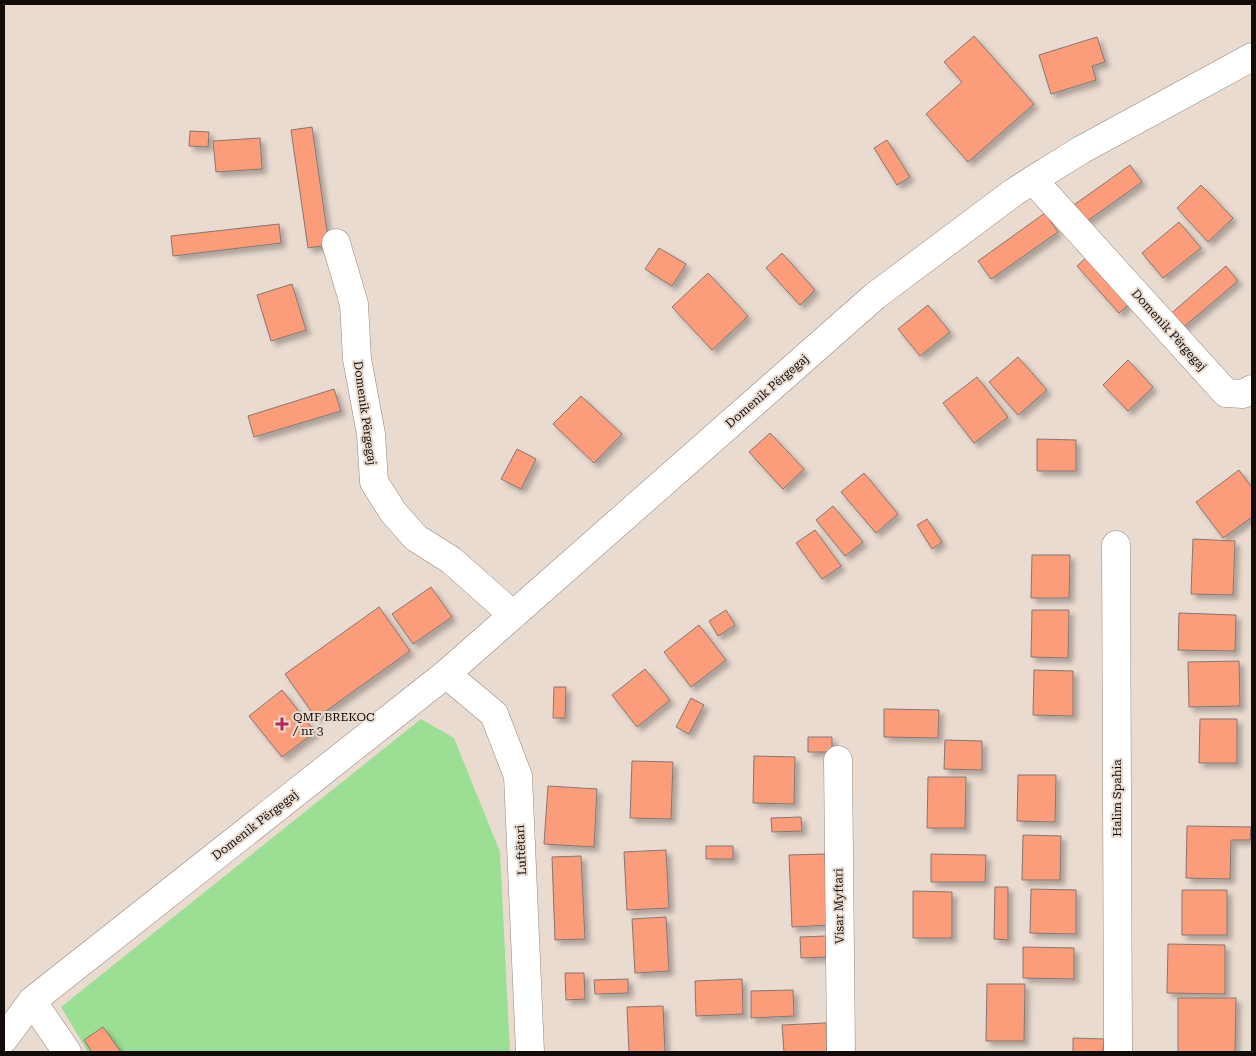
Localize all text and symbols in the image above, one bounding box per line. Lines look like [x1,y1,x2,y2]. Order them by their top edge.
street label: Domenik Përgegaj [1129,286,1209,374]
street label: Domenik Përgegaj [723,351,811,431]
street label: Domenik Përgegaj [351,360,379,466]
place label: QMF BREKOC / nr 3 [292,710,375,738]
marker: QMF BREKOC / nr 3 [275,717,289,731]
street label: Halim Spahia [1110,759,1124,837]
street label: Domenik Përgegaj [209,787,301,863]
street label: Luftëtari [513,824,529,876]
street label: Visar Myftari [831,868,847,944]

